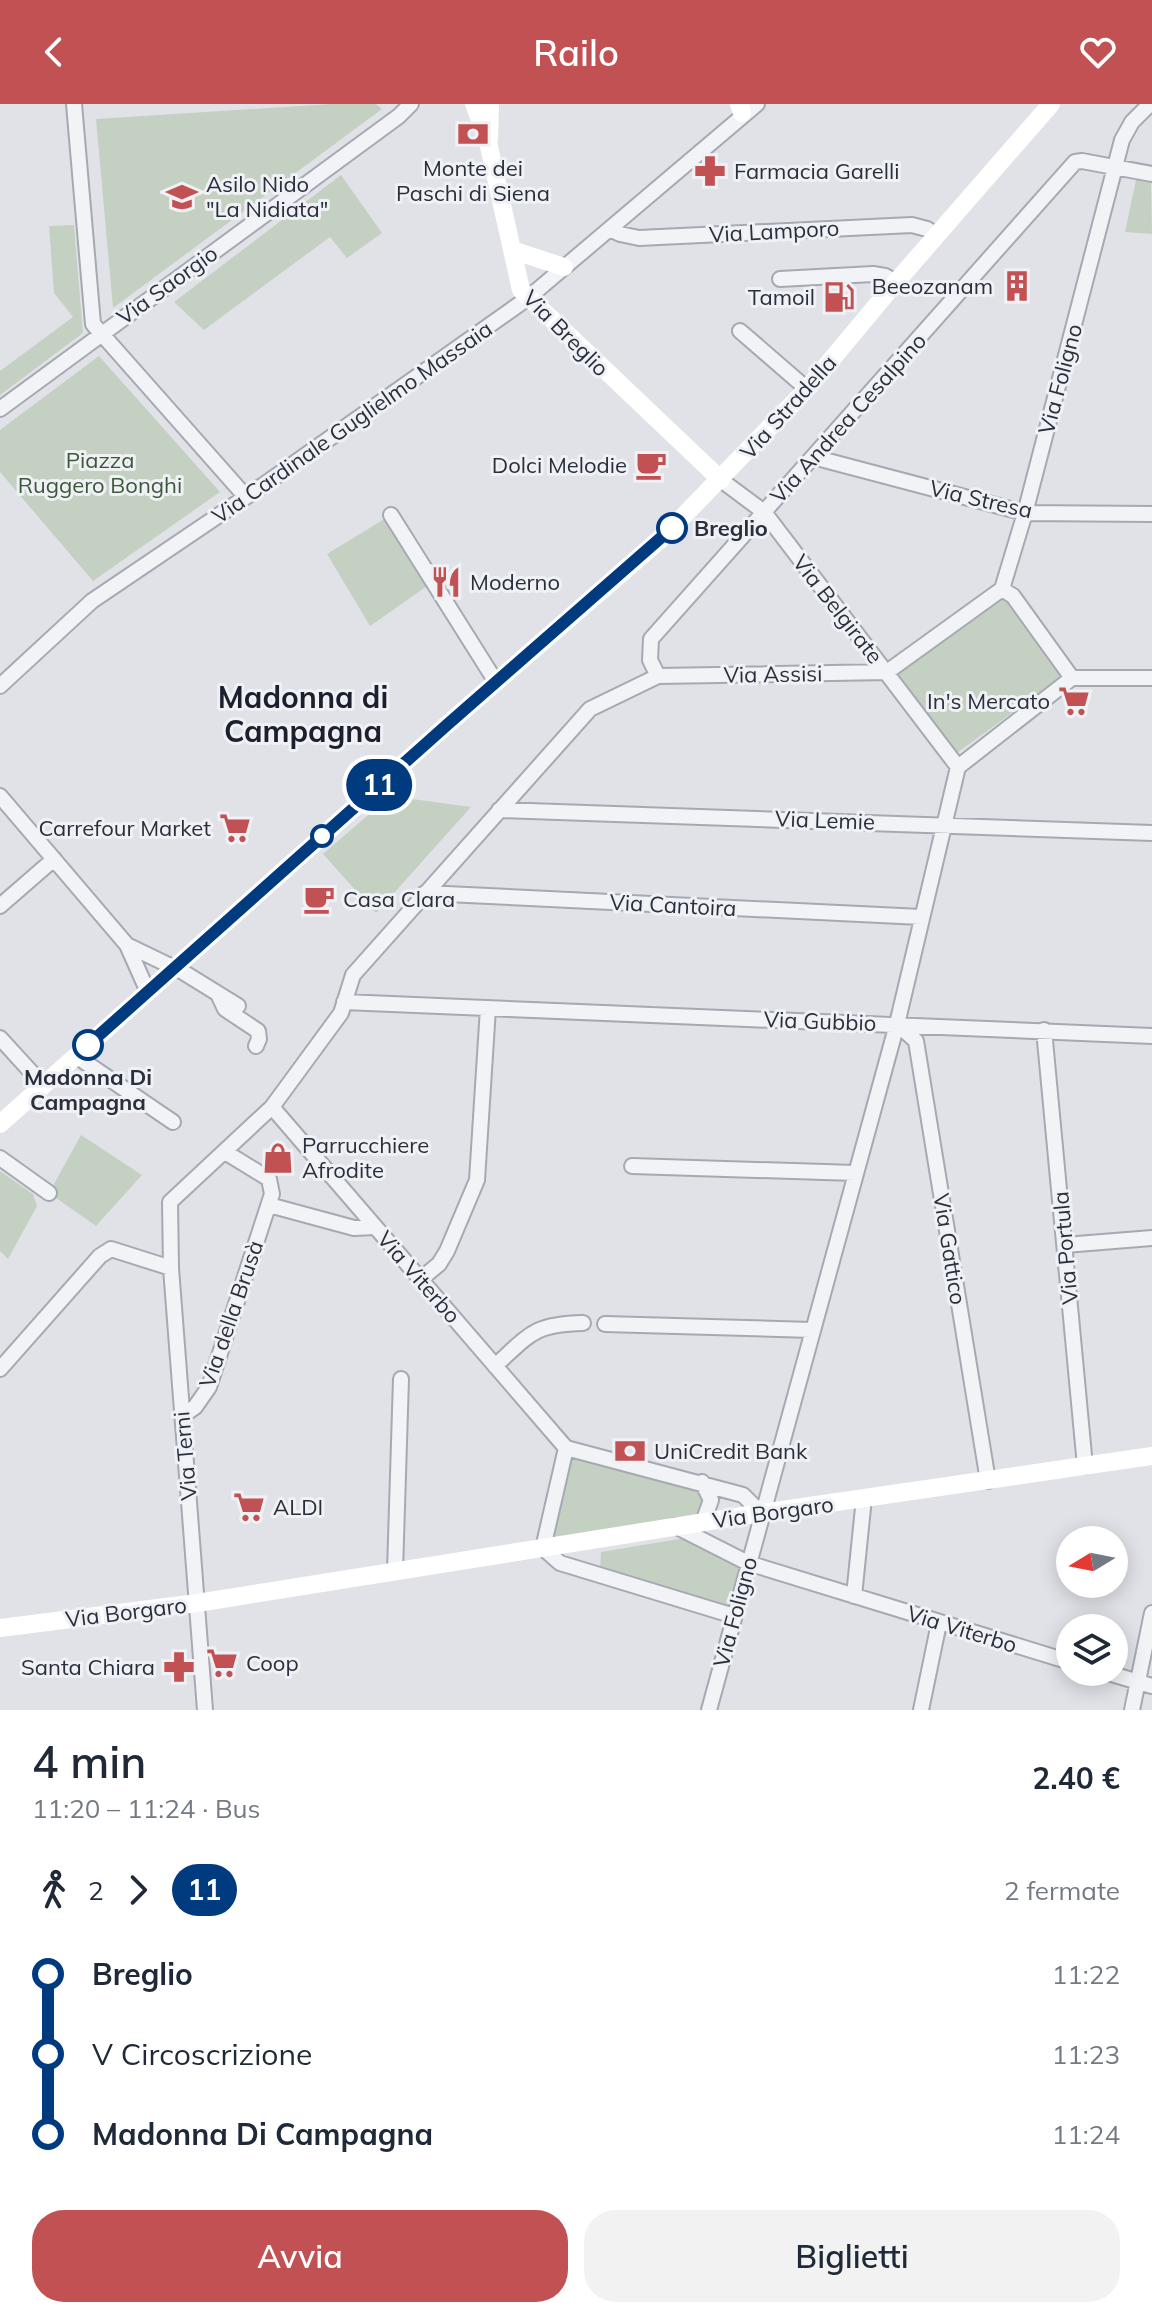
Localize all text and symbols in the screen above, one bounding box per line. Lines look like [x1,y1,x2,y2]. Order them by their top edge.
icon: back [32,30,76,74]
text: Railo [533,30,619,75]
icon: heart [1076,30,1120,74]
bank icon: Monte dei Paschi di Siena [456,117,490,151]
place label: Monte dei Paschi di Siena [396,154,550,207]
pharmacy icon: Farmacia Garelli [693,154,727,188]
place label: Farmacia Garelli [734,157,900,185]
place label: Asilo Nido "La Nidiata" [206,170,328,223]
school or university icon: Asilo Nido "La Nidiata" [165,180,199,214]
street label: Via Lamporo [708,214,840,248]
street label: Via Saorgio [111,239,223,331]
building icon: Beeozanam [1000,269,1034,303]
place label: Beeozanam [872,272,993,300]
fuel station icon: Tamoil [822,280,856,314]
place label: Tamoil [748,283,815,311]
street label: Via Breglio [517,284,615,382]
street label: Via Cardinale Guglielmo Massaia [207,314,497,530]
street label: Via Foligno [1032,321,1088,437]
street label: Via Andrea Cesalpino [764,327,932,509]
street label: Via Stradella [734,349,842,465]
park label: Piazza Ruggero Bonghi [18,446,182,499]
cafe icon: Dolci Melodie [634,448,668,482]
place label: Dolci Melodie [492,451,627,479]
street label: Via Stresa [927,474,1035,524]
marker: Breglio [657,513,687,543]
place label: Breglio [694,514,768,542]
street label: Via Belgirate [787,549,889,669]
restaurant icon: Moderno [429,565,463,599]
place label: Moderno [470,568,560,596]
street label: Via Assisi [723,659,823,689]
district label: Madonna di Campagna [218,678,388,750]
supermarket icon: In's Mercato [1057,684,1091,718]
place label: In's Mercato [927,687,1050,715]
line badge: 11 [343,759,415,811]
text: 11 [362,767,396,802]
street label: Via Lemie [775,804,875,836]
supermarket icon: Carrefour Market [218,811,252,845]
place label: Carrefour Market [38,814,211,842]
unlabelled marker [311,825,333,847]
cafe icon: Casa Clara [302,882,336,916]
place label: Casa Clara [343,885,455,913]
street label: Via Cantoira [609,888,737,922]
street label: Via Gubbio [763,1005,877,1037]
marker: Madonna Di Campagna [73,1030,103,1060]
place label: Madonna Di Campagna [24,1063,152,1116]
place label: Parrucchiere Afrodite [302,1131,429,1184]
shop icon: Parrucchiere Afrodite [261,1141,295,1175]
street label: Via Portula [1046,1190,1084,1306]
street label: Via Gattico [927,1191,973,1307]
street label: Via Viterbo [371,1225,467,1329]
street label: Via della Brusà [193,1237,269,1391]
street label: Via Terni [167,1410,203,1502]
bank icon: UniCredit Bank [613,1434,647,1468]
place label: UniCredit Bank [654,1437,808,1465]
supermarket icon: ALDI [232,1490,266,1524]
street label: Via Borgaro [711,1490,835,1534]
place label: ALDI [273,1493,323,1521]
north arrow [1056,1526,1128,1598]
map controls [1056,1526,1128,1686]
street label: Via Foligno [707,1554,763,1670]
street label: Via Borgaro [64,1591,188,1633]
street label: Via Viterbo [904,1599,1020,1659]
button: layers [1056,1614,1128,1686]
supermarket icon: Coop [205,1646,239,1680]
place label: Coop [246,1649,299,1677]
pharmacy icon: Santa Chiara [162,1650,196,1684]
place label: Santa Chiara [21,1653,155,1681]
text: 4 min [32,1734,146,1789]
text: 2.40 € [1032,1759,1120,1797]
text: 11:20 – 11:24 · Bus [32,1792,261,1825]
icon: walk [32,1868,76,1912]
icon: forward [116,1868,160,1912]
text: 11 [188,1872,221,1907]
text: 2 [88,1874,104,1907]
text: 2 fermate [1004,1874,1120,1907]
text: Breglio [92,1955,193,1993]
text: 11:22 [1052,1958,1120,1991]
text: V Circoscrizione [92,2035,312,2073]
text: 11:23 [1052,2038,1120,2071]
text: Madonna Di Campagna [92,2115,433,2153]
text: 11:24 [1052,2118,1120,2151]
button: Avvia [32,2210,568,2302]
button: Biglietti [584,2210,1120,2302]

